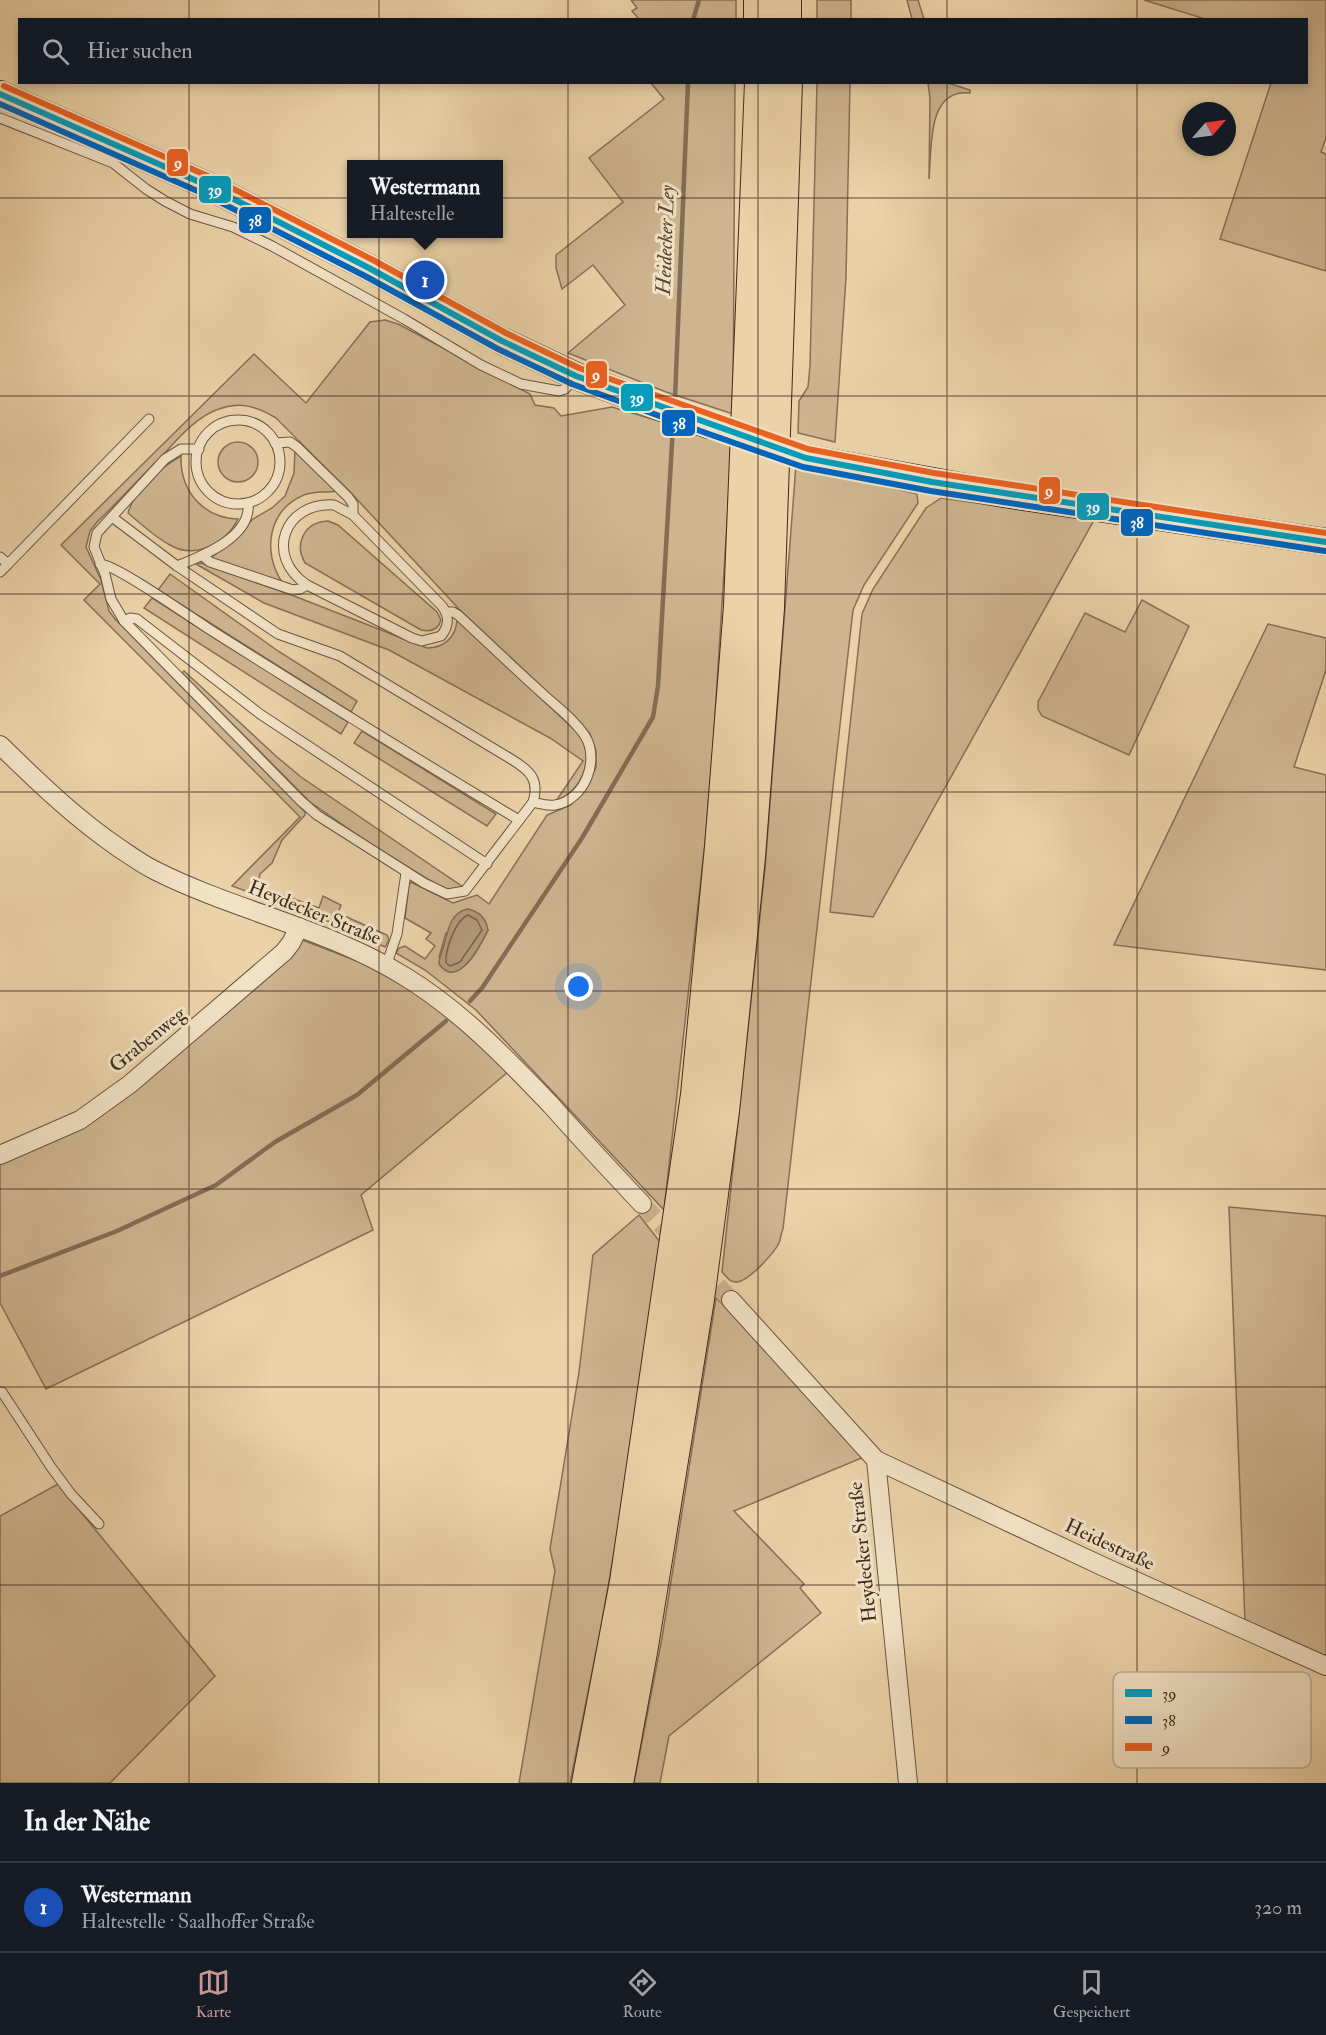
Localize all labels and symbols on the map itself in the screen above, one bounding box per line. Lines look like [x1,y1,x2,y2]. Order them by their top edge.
north arrow [1182,102,1236,156]
line badge: 9 [166,148,189,177]
text: 9 [172,153,182,173]
line badge: 39 [198,175,232,204]
text: 39 [208,180,222,200]
water label: Heidecker Ley [650,184,681,296]
line badge: 38 [238,206,272,234]
text: 38 [248,211,262,231]
pin: 1 [406,258,444,302]
line badge: 9 [585,360,608,389]
text: 9 [590,365,600,385]
line badge: 39 [620,383,654,412]
text: 39 [630,388,644,408]
line badge: 38 [661,409,696,437]
text: 38 [672,414,686,434]
line badge: 9 [1038,476,1061,505]
text: 9 [1043,481,1053,501]
line badge: 39 [1076,492,1110,521]
text: 39 [1086,497,1100,517]
line badge: 38 [1120,508,1154,537]
text: 38 [1130,513,1144,533]
street label: Heydecker Straße [245,874,385,950]
your location [564,972,593,1001]
street label: Grabenweg [104,1000,191,1078]
street label: Heydecker Straße [843,1480,882,1623]
street label: Heidestraße [1061,1513,1159,1576]
legend [1113,1672,1311,1768]
text: 39 [1162,1684,1176,1704]
text: 38 [1162,1711,1176,1731]
text: 9 [1161,1738,1170,1758]

